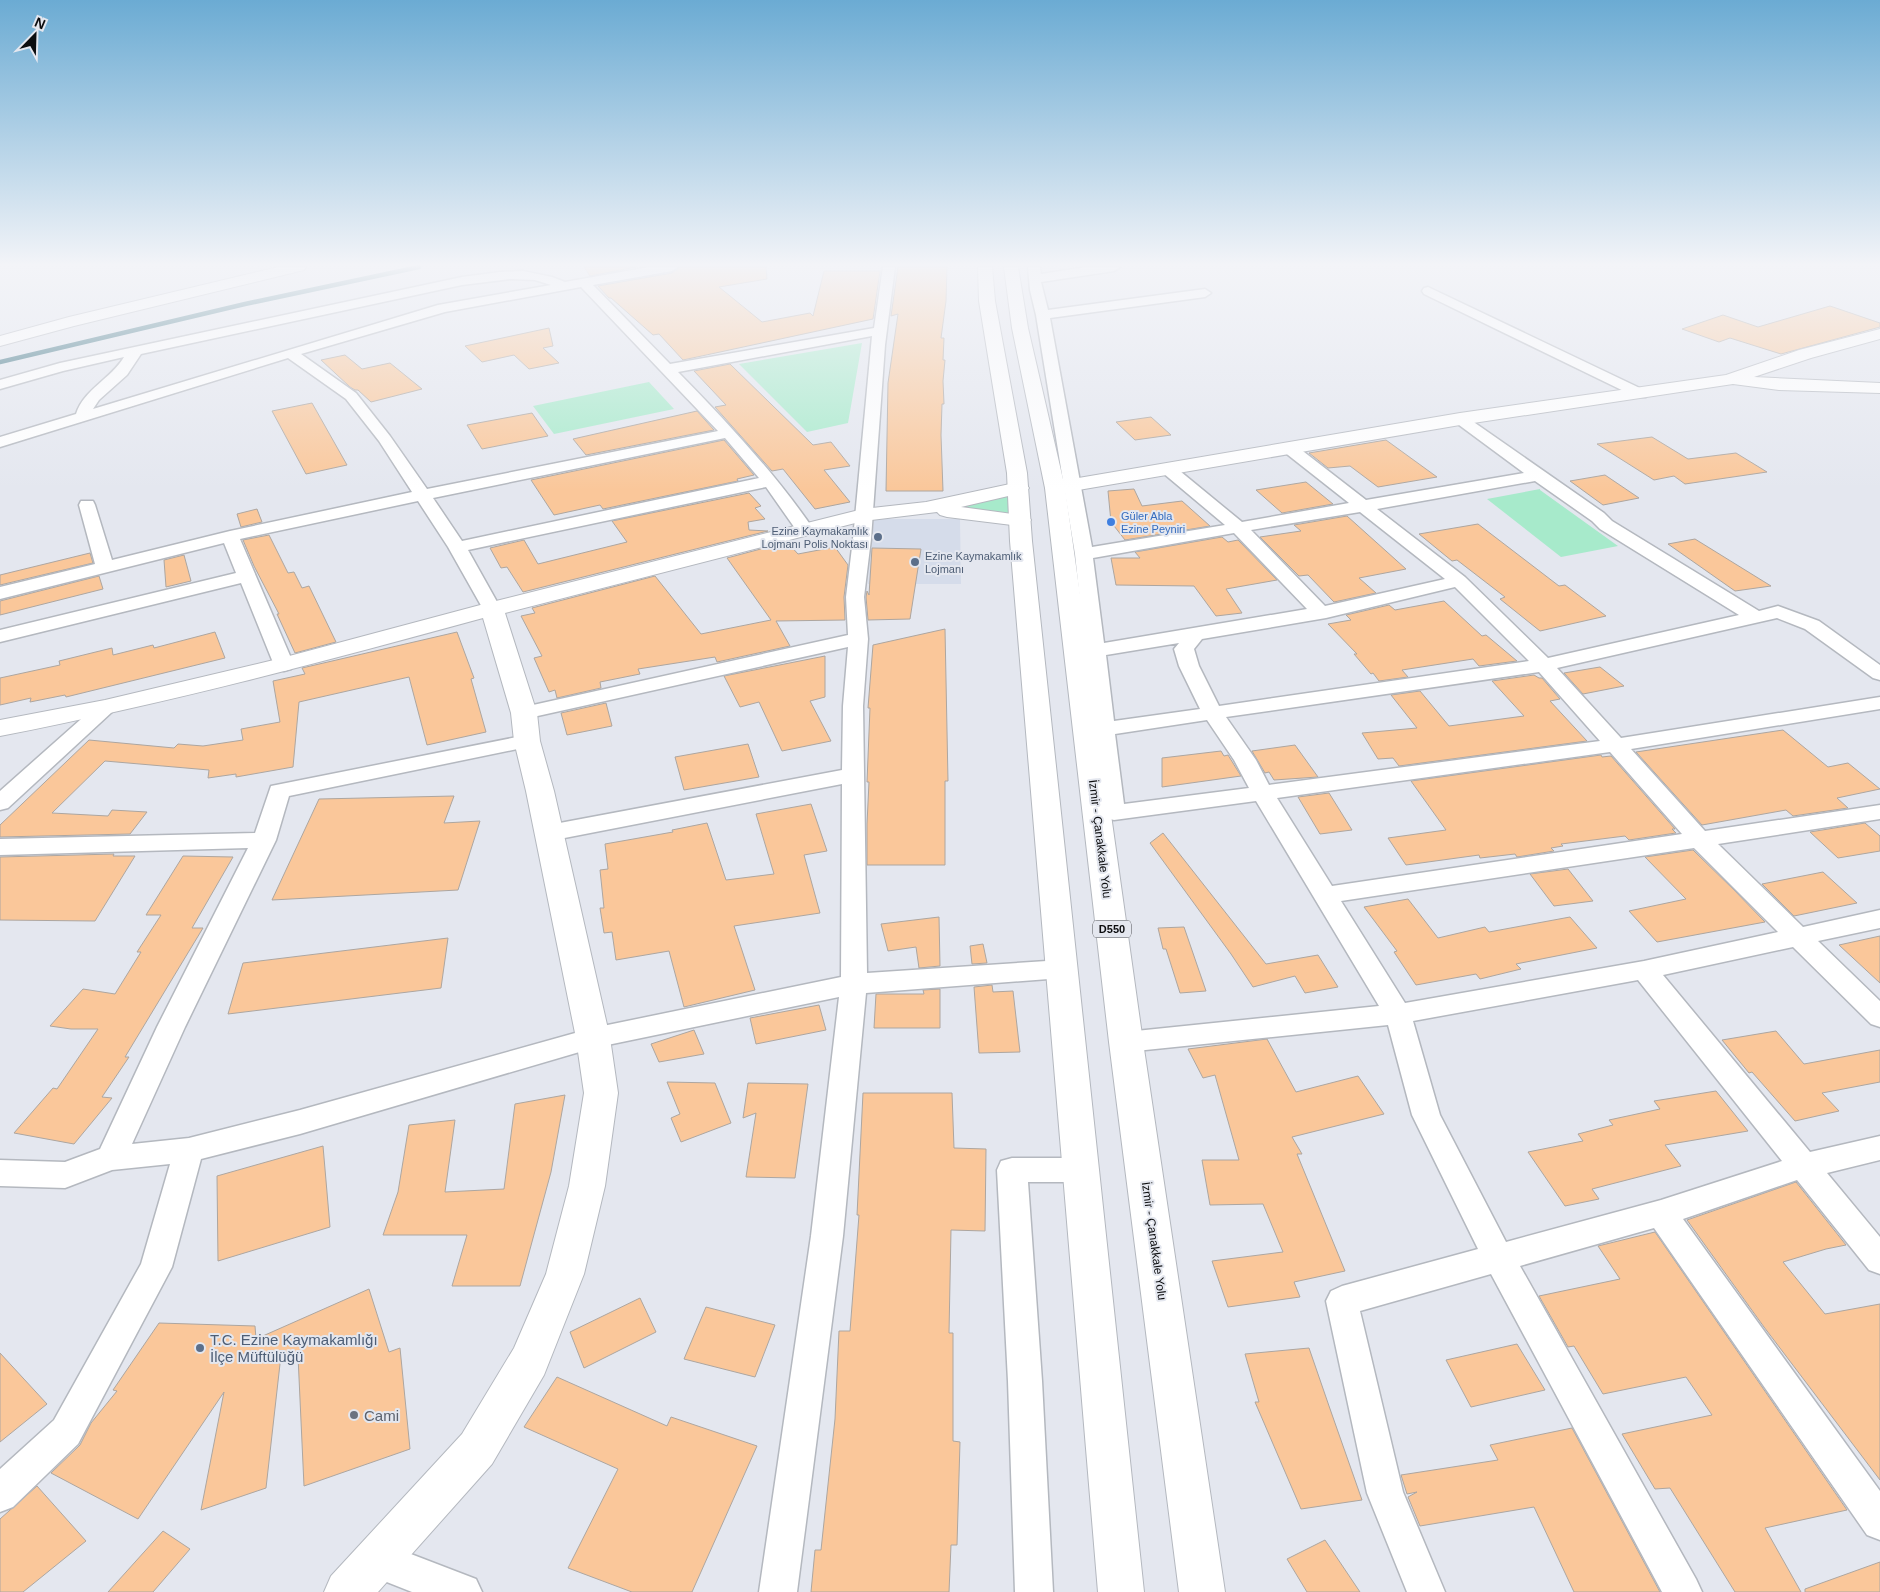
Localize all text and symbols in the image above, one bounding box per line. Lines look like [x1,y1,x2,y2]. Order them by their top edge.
north arrow [10,10,60,60]
text: N [32,14,48,32]
place label: Güler Abla Ezine Peyniri [1121,510,1185,535]
marker: Güler Abla Ezine Peyniri [1105,516,1117,528]
place label: Ezine Kaymakamlık Lojmanı Polis Noktası [762,525,868,550]
marker: Ezine Kaymakamlık Lojmanı Polis Noktası [872,531,884,543]
place label: Ezine Kaymakamlık Lojmanı [925,550,1022,575]
marker: Ezine Kaymakamlık Lojmanı [909,556,921,568]
street label: İzmir - Çanakkale Yolu [1086,779,1114,899]
road number: D550 [1093,921,1131,938]
street label: İzmir - Çanakkale Yolu [1139,1181,1169,1301]
place label: T.C. Ezine Kaymakamlığı İlçe Müftülüğü [210,1331,378,1365]
marker: T.C. Ezine Kaymakamlığı İlçe Müftülüğü [194,1342,206,1354]
place label: Cami [364,1407,399,1424]
marker: Cami [348,1409,360,1421]

